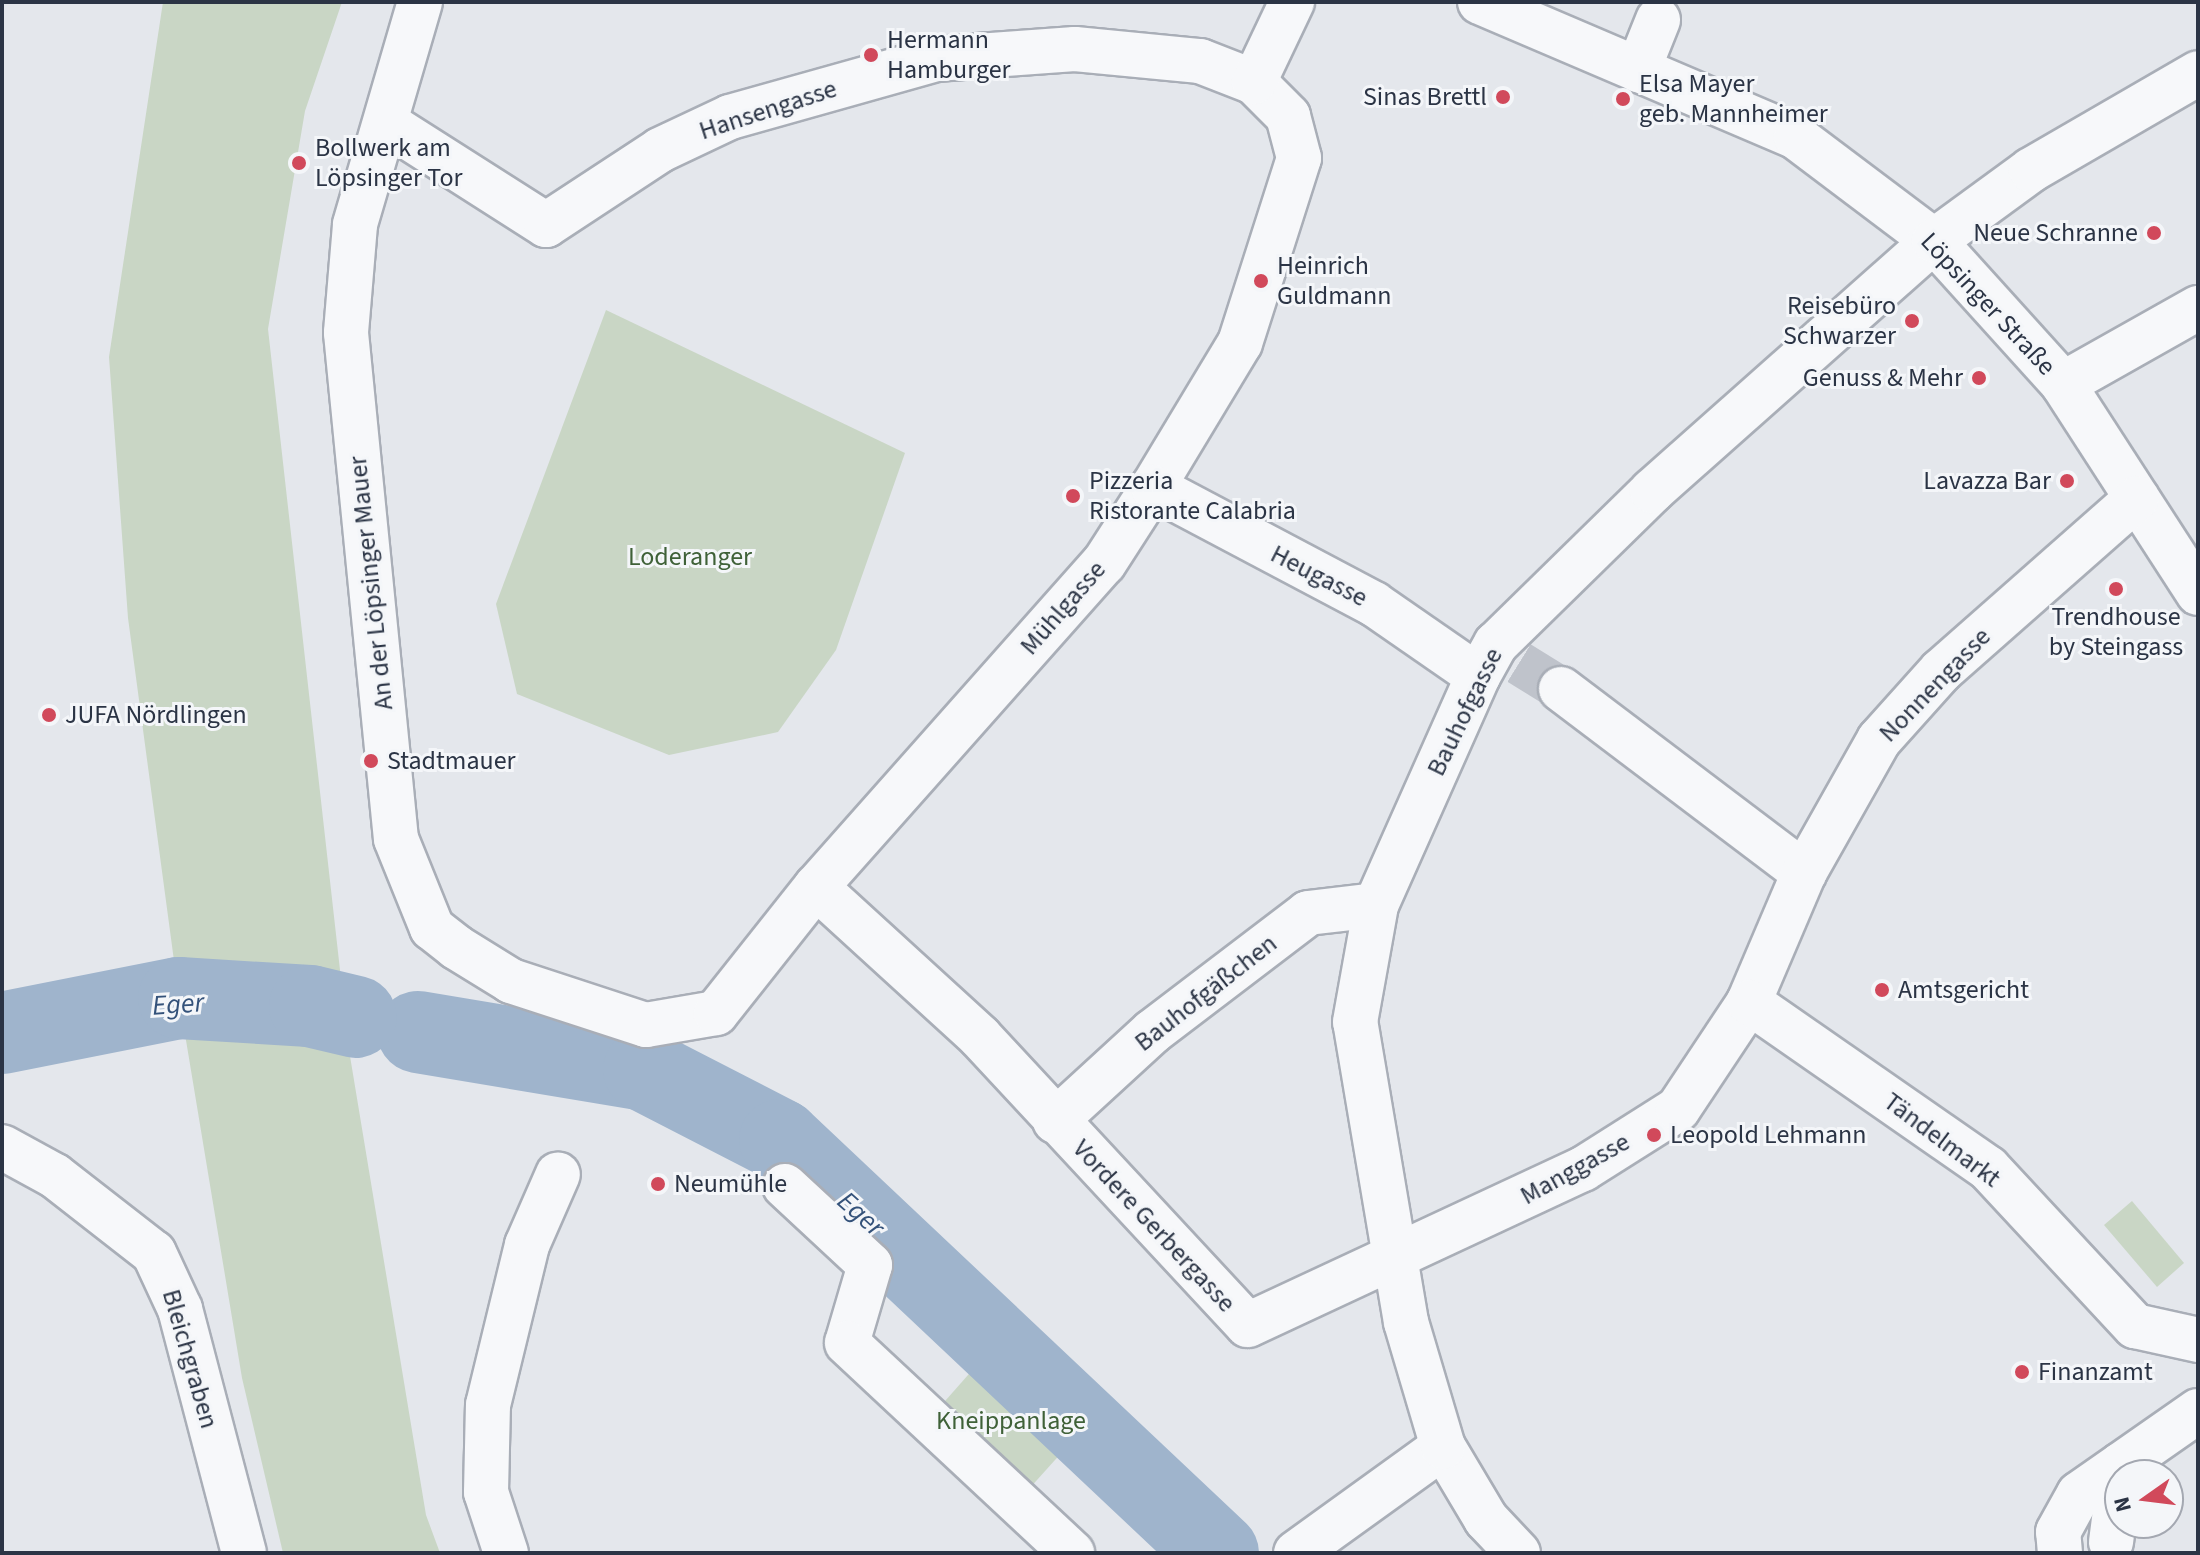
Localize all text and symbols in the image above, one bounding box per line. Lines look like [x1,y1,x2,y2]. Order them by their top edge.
place label: Hermann Hamburger [887,24,1011,86]
marker: Hermann Hamburger [862,46,880,64]
place label: Elsa Mayer geb. Mannheimer [1639,68,1828,130]
street label: Hansengasse [695,73,841,147]
place label: Sinas Brettl [1363,81,1487,113]
marker: Sinas Brettl [1494,88,1512,106]
marker: Elsa Mayer geb. Mannheimer [1614,90,1632,108]
place label: Bollwerk am Löpsinger Tor [315,132,463,194]
marker: Bollwerk am Löpsinger Tor [290,154,308,172]
place label: Neue Schranne [1973,217,2138,249]
marker: Neue Schranne [2145,224,2163,242]
street label: Löpsinger Straße [1914,226,2062,382]
place label: Heinrich Guldmann [1277,250,1391,312]
marker: Heinrich Guldmann [1252,272,1270,290]
place label: Reisebüro Schwarzer [1783,290,1896,352]
marker: Reisebüro Schwarzer [1903,312,1921,330]
place label: Genuss & Mehr [1803,362,1963,394]
marker: Genuss & Mehr [1970,369,1988,387]
street label: An der Löpsinger Mauer [342,454,400,712]
place label: Pizzeria Ristorante Calabria [1089,465,1296,526]
place label: Lavazza Bar [1923,465,2051,497]
marker: Lavazza Bar [2058,472,2076,490]
marker: Pizzeria Ristorante Calabria [1064,487,1082,505]
street label: Heugasse [1265,538,1373,614]
park label: Loderanger [628,541,752,573]
street label: Mühlgasse [1014,555,1112,661]
marker: Trendhouse by Steingass [2107,580,2125,598]
place label: Trendhouse by Steingass [2049,601,2183,662]
street label: Nonnengasse [1873,621,1997,749]
street label: Bauhofgasse [1421,643,1509,781]
place label: JUFA Nördlingen [65,699,247,731]
marker: JUFA Nördlingen [40,706,58,724]
place label: Stadtmauer [387,745,516,777]
marker: Stadtmauer [362,752,380,770]
street label: Bauhofgäßchen [1129,928,1283,1058]
place label: Amtsgericht [1898,974,2029,1006]
marker: Amtsgericht [1873,981,1891,999]
water label: Eger [151,985,205,1023]
street label: Tändelmarkt [1877,1086,2007,1194]
place label: Leopold Lehmann [1670,1119,1867,1151]
street label: Manggasse [1515,1126,1635,1212]
marker: Leopold Lehmann [1645,1126,1663,1144]
street label: Vordere Gerbergasse [1066,1133,1242,1319]
place label: Neumühle [674,1168,787,1200]
marker: Neumühle [649,1175,667,1193]
water label: Eger [830,1184,892,1244]
street label: Bleichgraben [155,1286,225,1432]
place label: Finanzamt [2038,1356,2153,1388]
marker: Finanzamt [2013,1363,2031,1381]
park label: Kneippanlage [936,1405,1086,1437]
north arrow [2104,1459,2184,1539]
text: N [2105,1493,2140,1515]

